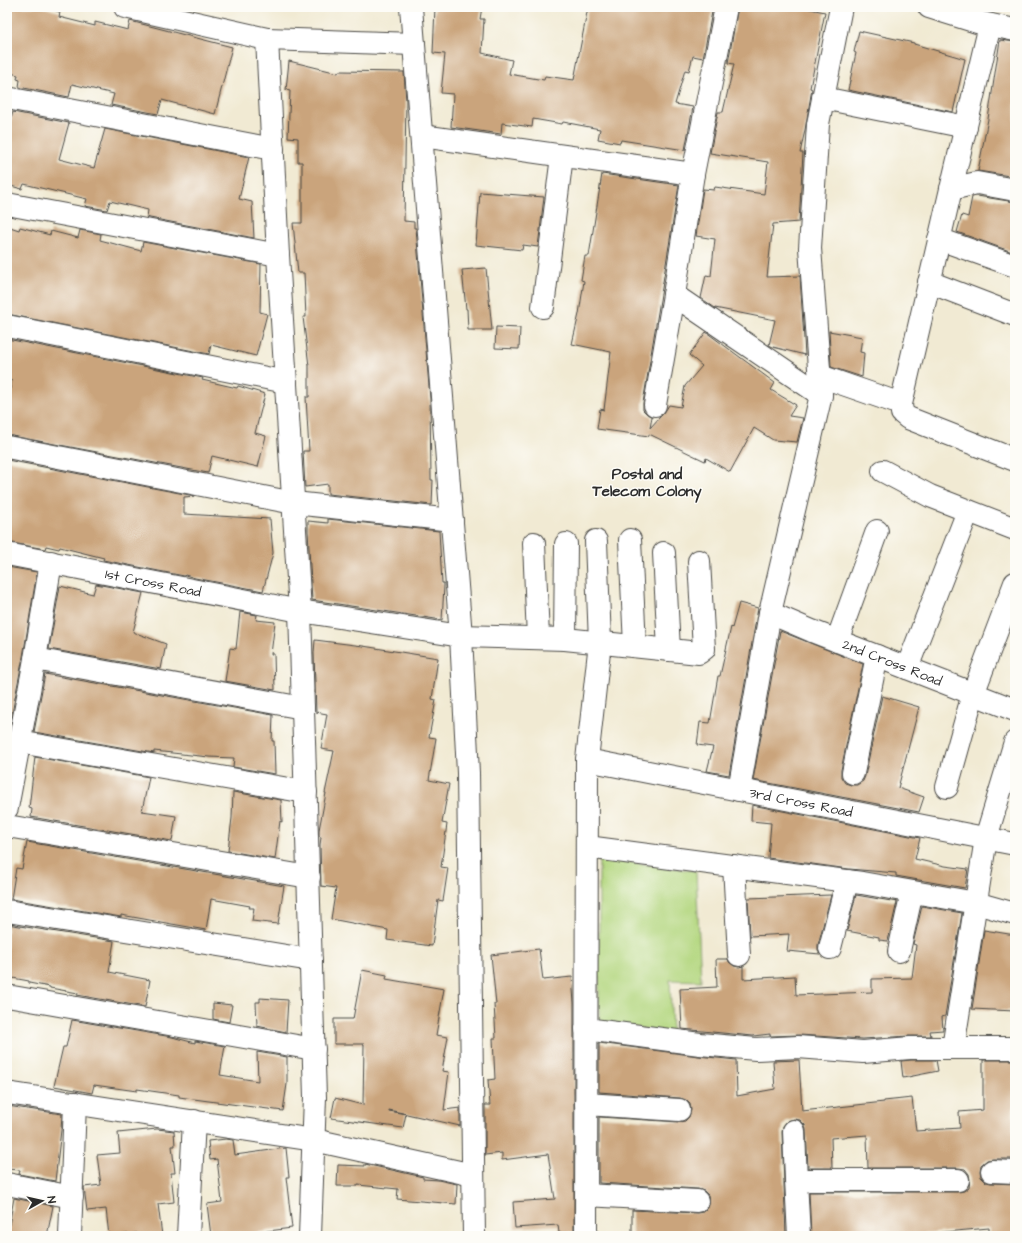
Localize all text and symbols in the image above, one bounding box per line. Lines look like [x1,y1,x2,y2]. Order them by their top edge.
district label: Postal and Telecom Colony [591,464,702,503]
street label: 1st Cross Road [103,564,203,603]
street label: 2nd Cross Road [839,635,945,692]
street label: 3rd Cross Road [747,783,854,823]
north arrow [22,1181,62,1221]
text: N [43,1195,59,1204]

